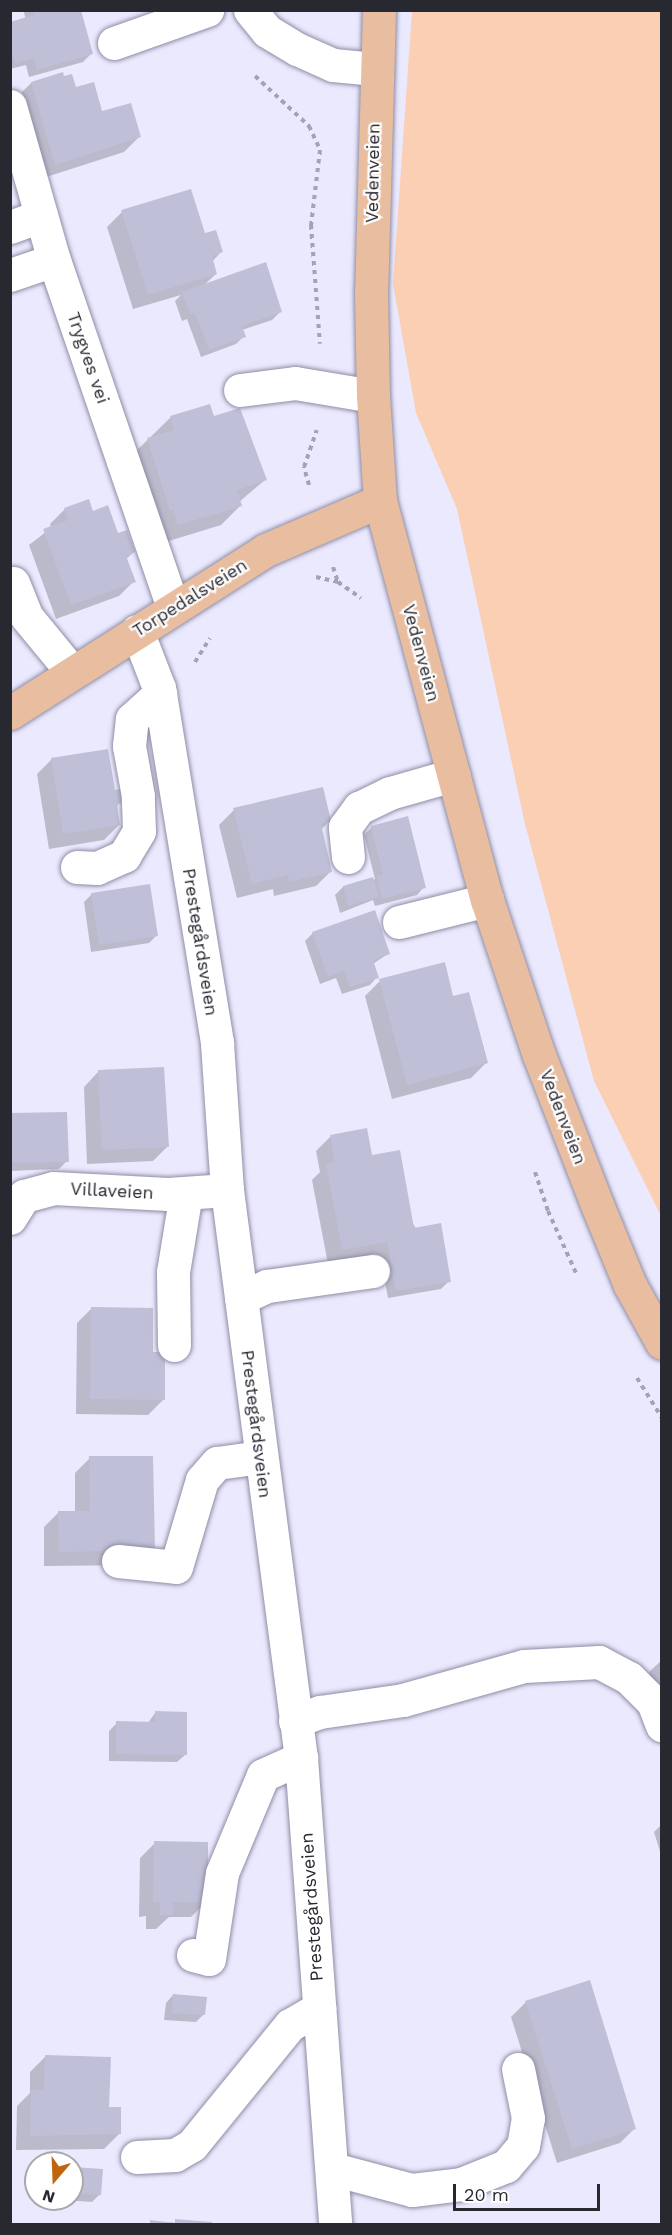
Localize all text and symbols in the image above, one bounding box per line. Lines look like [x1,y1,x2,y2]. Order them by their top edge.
street label: Vedenveien [361,123,385,223]
street label: Trygves vei [62,309,114,407]
street label: Torpedalsveien [129,554,251,642]
street label: Vedenveien [398,602,444,704]
street label: Prestegårdsveien [178,867,222,1017]
street label: Vedenveien [535,1067,591,1167]
street label: Villaveien [70,1178,154,1204]
street label: Prestegårdsveien [236,1349,276,1499]
street label: Prestegårdsveien [296,1832,328,1982]
north arrow [24,2151,84,2211]
scale bar [456,2172,603,2210]
text: 20 m [464,2184,509,2205]
text: N [40,2186,57,2208]

